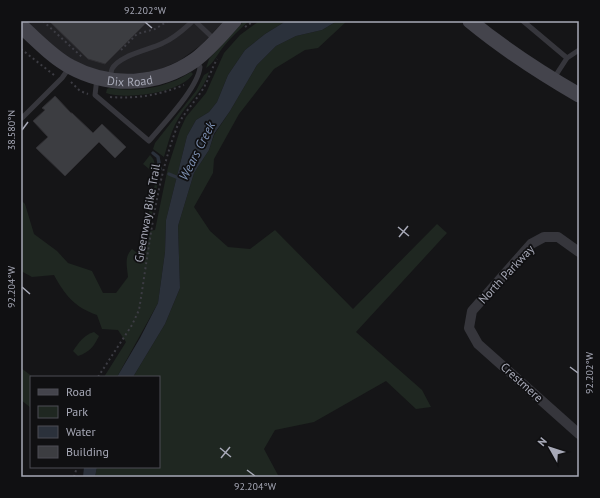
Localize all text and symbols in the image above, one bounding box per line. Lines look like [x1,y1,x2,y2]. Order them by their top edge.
text: 92.202°W [124,4,167,17]
street label: Dix Road [106,71,154,89]
text: 38.580°N [5,110,18,150]
water label: Wears Creek [175,118,220,183]
street label: Greenway Bike Trail [131,162,163,264]
street label: North Parkway [475,241,537,307]
text: 92.204°W [5,265,18,308]
text: 92.202°W [583,351,596,394]
street label: Crestmere [498,359,546,405]
legend [30,376,160,468]
text: Road [66,384,91,399]
text: Park [66,404,88,419]
text: Water [66,424,96,439]
north arrow [530,428,570,468]
text: N [535,434,550,449]
text: Building [66,444,109,459]
text: 92.204°W [234,480,277,493]

